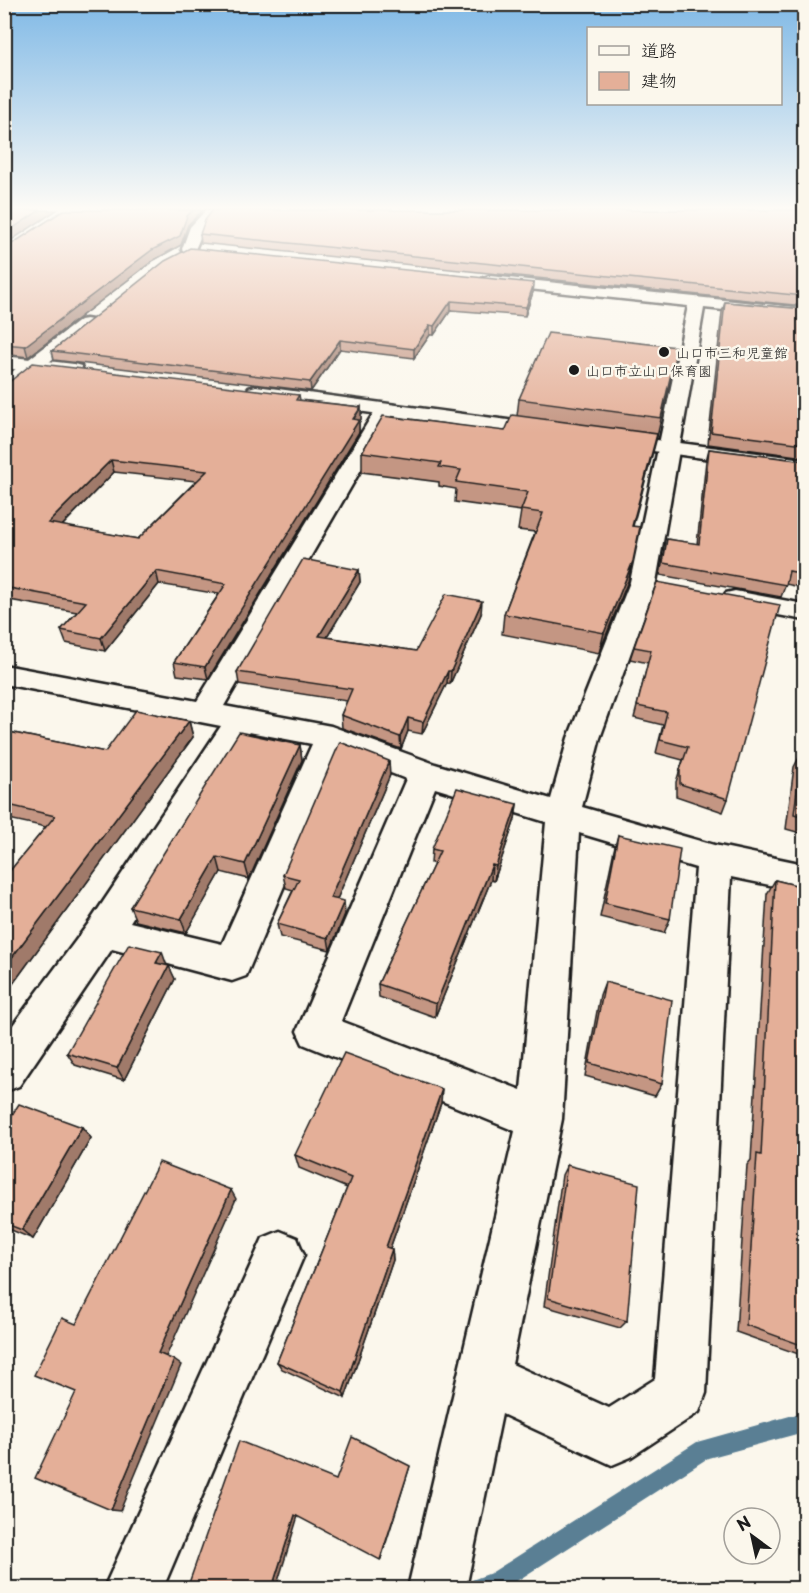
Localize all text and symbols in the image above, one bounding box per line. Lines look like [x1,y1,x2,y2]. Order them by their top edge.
legend [587,27,782,105]
text: 道路 [641,36,677,63]
text: 建物 [641,66,677,93]
place label: 山口市三和児童館 [676,342,788,363]
marker: 山口市三和児童館 [657,345,671,359]
place label: 山口市立山口保育園 [586,360,712,381]
marker: 山口市立山口保育園 [567,363,581,377]
north arrow [722,1506,782,1566]
text: N [731,1509,755,1536]

